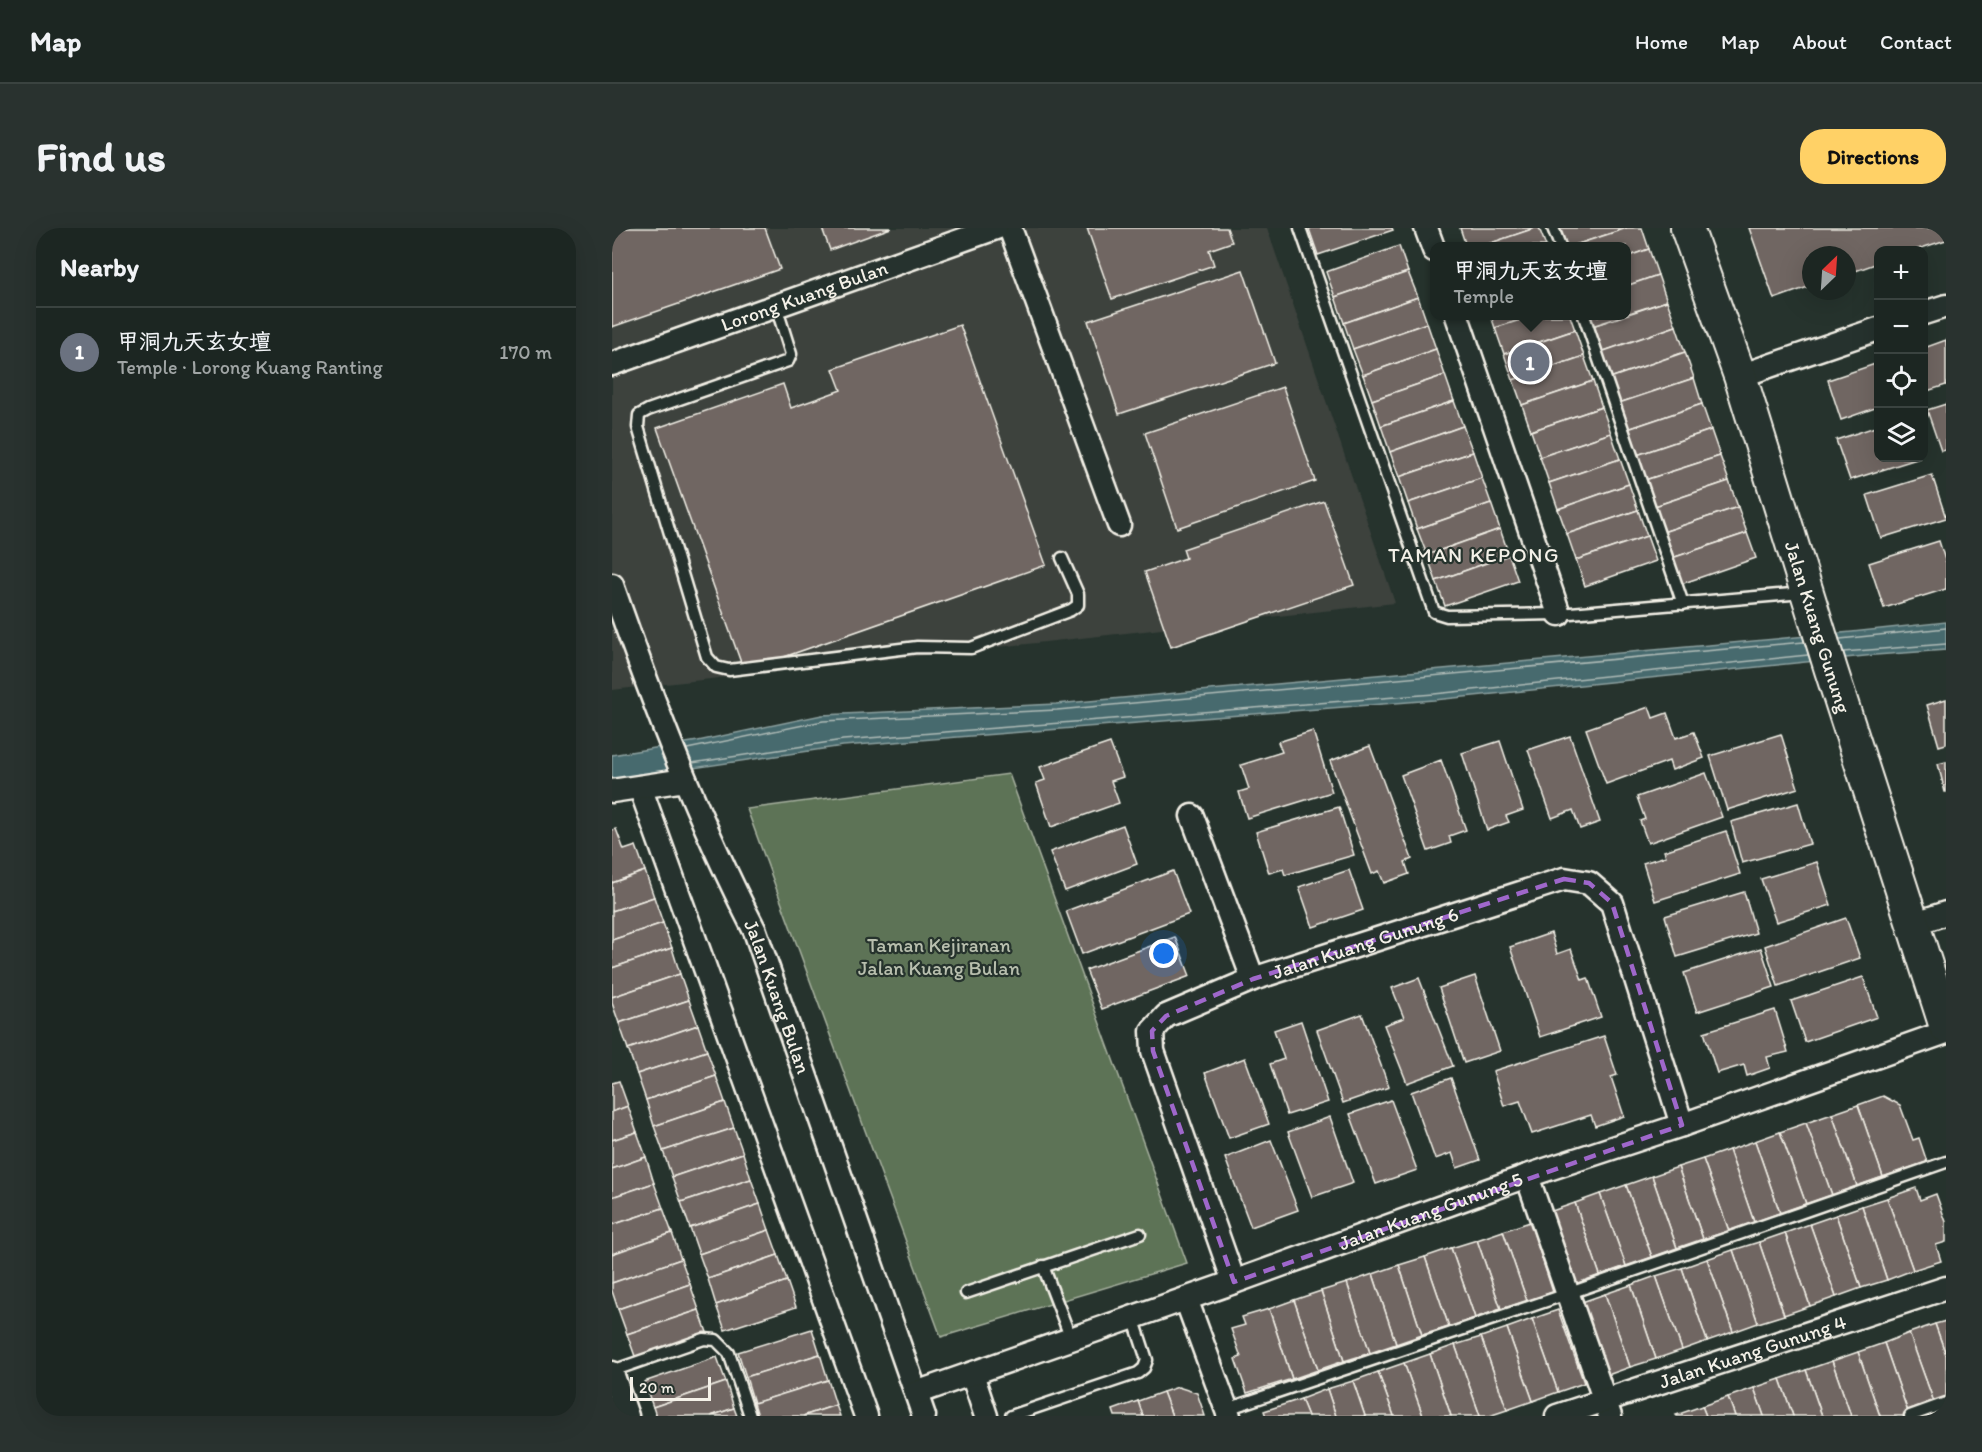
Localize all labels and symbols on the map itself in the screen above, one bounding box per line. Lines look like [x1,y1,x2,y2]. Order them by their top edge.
north arrow [1802,246,1856,300]
street label: Lorong Kuang Bulan [718,255,891,336]
pin: 1 [1510,340,1550,384]
street label: Jalan Kuang Gunung [1780,538,1856,717]
district label: TAMAN KEPONG [1388,542,1560,567]
street label: Jalan Kuang Gunung 6 [1269,902,1461,984]
street label: Jalan Kuang Bulan [739,915,816,1077]
park label: Taman Kejiranan Jalan Kuang Bulan [858,933,1020,980]
your location [1149,939,1178,968]
street label: Jalan Kuang Gunung 5 [1336,1167,1526,1255]
street label: Jalan Kuang Gunung 4 [1656,1310,1849,1394]
scale bar [630,1374,711,1402]

